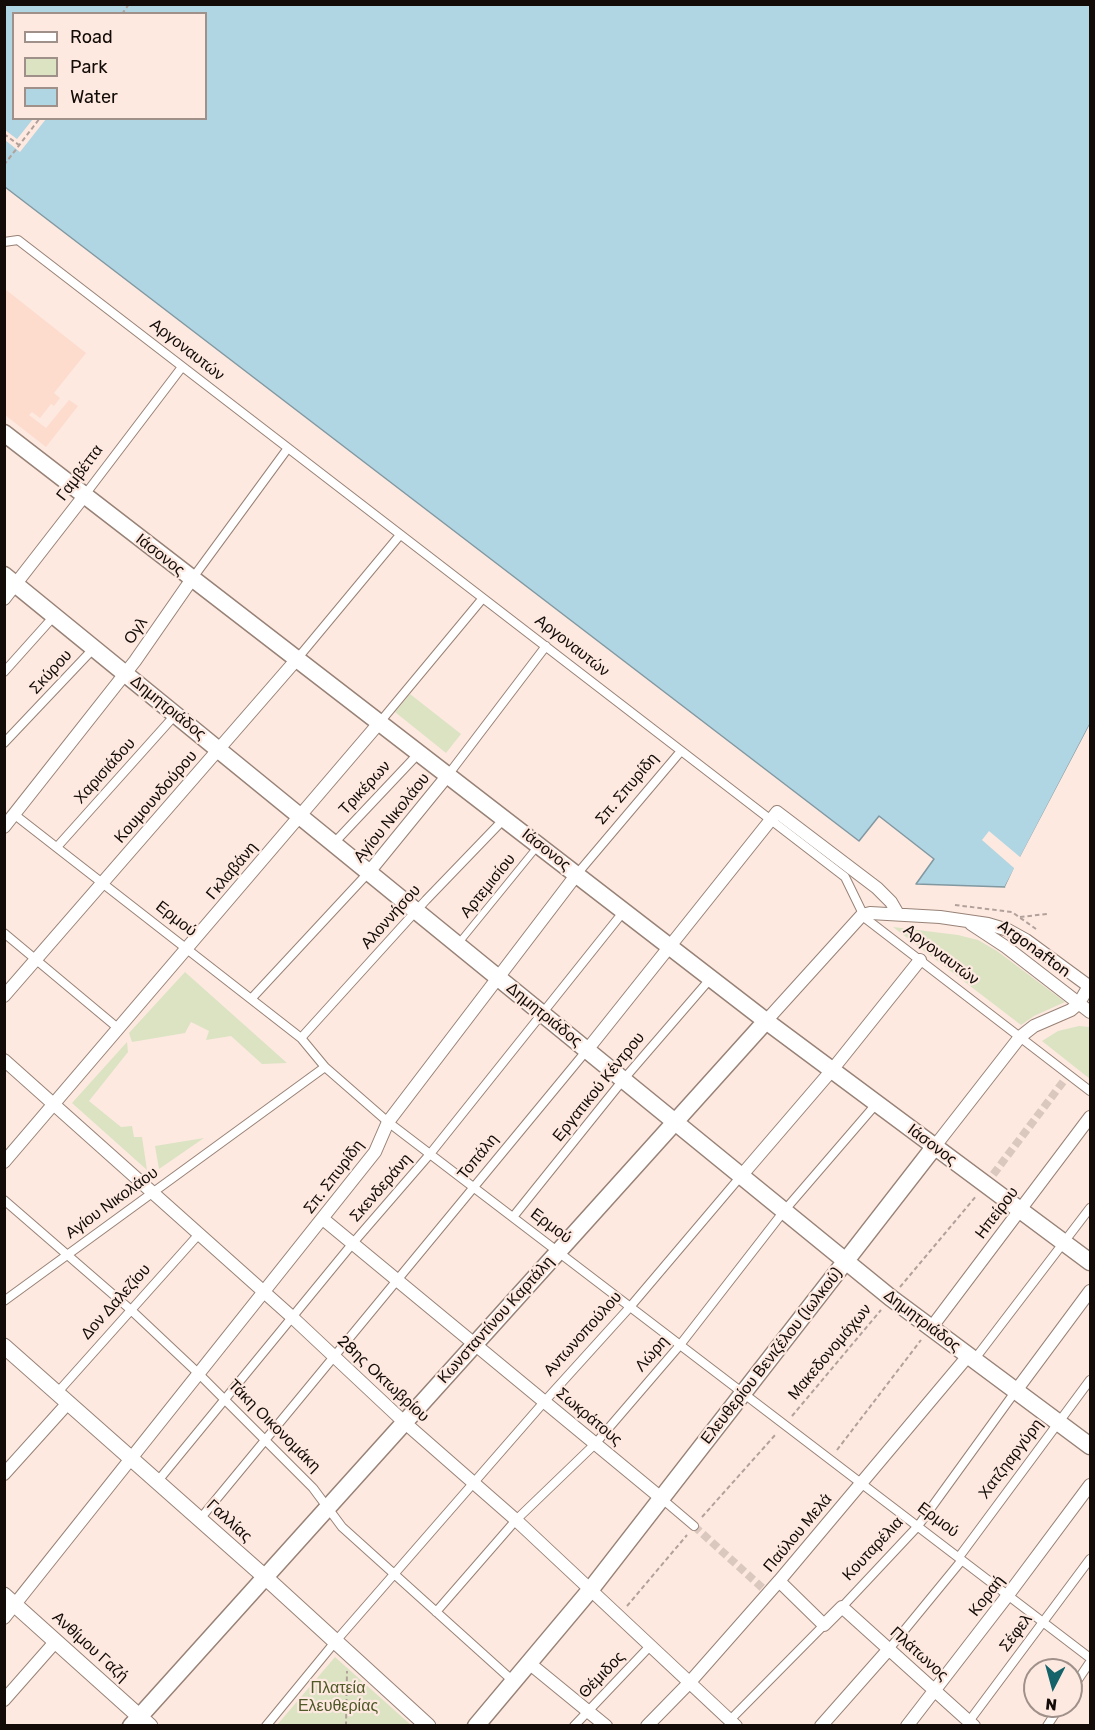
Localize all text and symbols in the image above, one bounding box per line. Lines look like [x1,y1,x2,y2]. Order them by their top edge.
legend [12,12,207,120]
text: Road [70,26,113,48]
text: Park [70,56,107,78]
text: Water [70,86,118,108]
street label: Αργοναυτών [146,315,228,385]
street label: Γαμβέττα [53,441,107,505]
street label: Ιάσονος [132,530,188,580]
street label: Αργοναυτών [531,611,613,681]
street label: Ογλ [120,614,152,648]
street label: Σκύρου [26,646,76,698]
street label: Δημητριάδος [126,672,210,744]
street label: Χαρισιάδου [70,734,140,808]
street label: Κουμουνδούρου [111,747,201,847]
street label: Σπ. Σπυρίδη [592,749,662,829]
street label: Τρικέρων [335,757,395,819]
street label: Αγίου Νικολάου [350,769,434,867]
street label: Ιάσονος [518,825,574,875]
street label: Γκλαβάνη [202,838,262,904]
street label: Αρτεμισίου [456,850,520,922]
street label: Αλοννήσου [357,881,425,953]
street label: Ερμού [152,897,200,941]
street label: Argonafton [994,916,1074,982]
street label: Αργοναυτών [900,920,982,990]
street label: Δημητριάδος [502,979,586,1051]
street label: Εργατικού Κέντρου [549,1028,649,1146]
street label: Ιάσονος [903,1120,961,1170]
street label: Τοπάλη [454,1130,502,1184]
street label: Σπ. Σπυρίδη [300,1136,368,1218]
street label: Σκενδεράνη [346,1150,416,1226]
street label: Αγίου Νικολάου [62,1163,162,1243]
street label: Ηπείρου [971,1183,1023,1243]
street label: Ερμού [527,1204,575,1248]
street label: Κωνσταντίνου Καρτάλη [434,1252,558,1388]
street label: Δον Δαλεζίου [77,1260,155,1344]
street label: Ελευθερίου Βενιζέλου (Ιωλκού) [697,1264,847,1448]
street label: Δημητριάδος [880,1286,964,1356]
street label: Αντωνοπούλου [540,1288,626,1380]
street label: Μακεδονομάχων [784,1300,876,1404]
street label: 28ης Οκτωβρίου [333,1332,433,1426]
street label: Λώρη [631,1332,673,1376]
street label: Τάκη Οικονομάκη [224,1376,324,1476]
street label: Σωκράτους [552,1384,626,1450]
street label: Χατζηαργύρη [975,1415,1047,1503]
street label: Παύλου Μελά [760,1490,836,1576]
street label: Γαλλίας [202,1496,256,1546]
street label: Ερμού [914,1498,962,1542]
street label: Κουταρέλια [839,1513,907,1585]
street label: Κοραή [965,1572,1009,1620]
street label: Ανθίμου Γαζή [48,1608,132,1686]
street label: Σέφελ [996,1610,1036,1656]
street label: Πλάτωνος [886,1623,952,1685]
street label: Θέμιδος [575,1648,629,1702]
north arrow [1023,1658,1083,1718]
park label: Πλατεία Ελευθερίας [298,1678,378,1716]
text: N [1045,1694,1058,1714]

